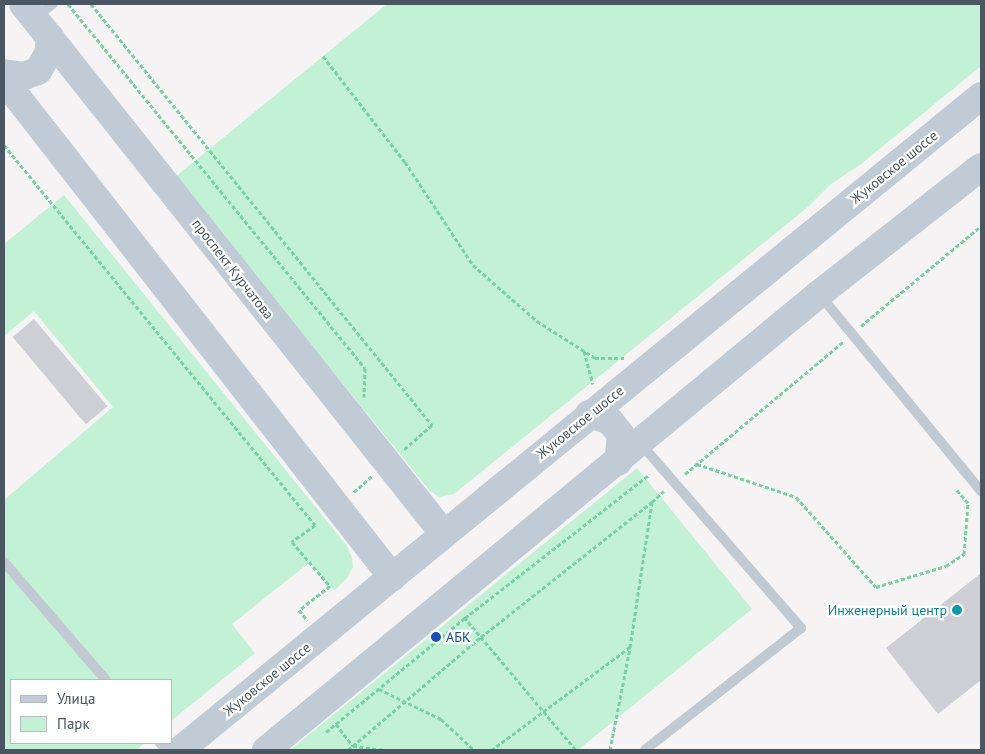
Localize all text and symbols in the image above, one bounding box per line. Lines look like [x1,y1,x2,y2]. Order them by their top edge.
street label: Жуковское шоссе [847,127,941,207]
street label: проспект Курчатова [189,215,277,323]
street label: Жуковское шоссе [533,382,627,462]
place label: Инженерный центр [828,602,947,618]
marker: Инженерный центр [951,604,963,616]
place label: АБК [446,629,470,645]
marker: АБК [430,631,442,643]
street label: Жуковское шоссе [220,639,314,719]
legend [10,679,172,744]
text: Улица [57,689,95,708]
text: Парк [57,714,90,733]

